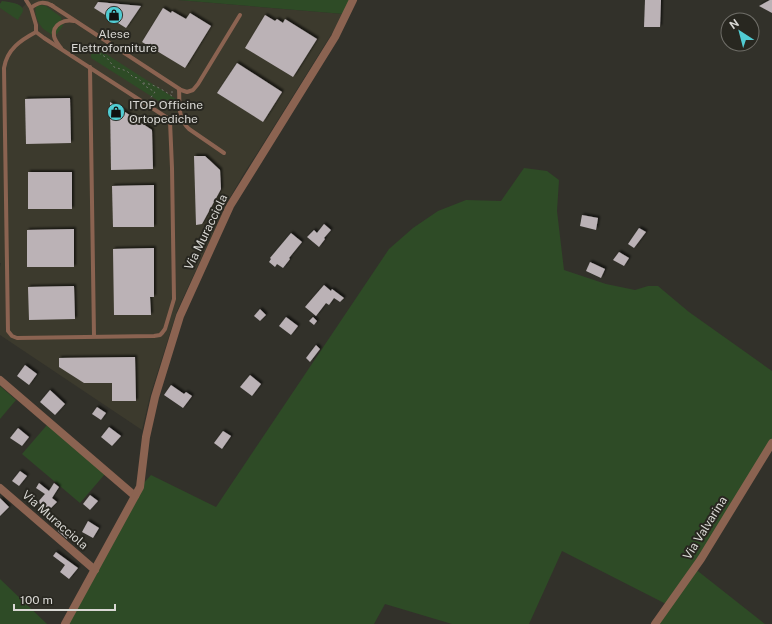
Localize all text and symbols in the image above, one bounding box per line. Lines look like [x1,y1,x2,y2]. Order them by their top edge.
shop icon: Alese Elettroforniture [104,5,124,25]
north arrow [720,12,760,52]
text: N [727,17,741,31]
place label: Alese Elettroforniture [71,27,157,55]
place label: ITOP Officine Ortopediche [129,98,203,126]
shop icon: ITOP Officine Ortopediche [106,102,126,122]
street label: Via Muracciola [182,192,230,272]
street label: Via Muracciola [19,488,91,552]
street label: Via Valvarina [680,494,730,562]
scale bar [14,586,115,612]
text: 100 m [20,593,53,607]

